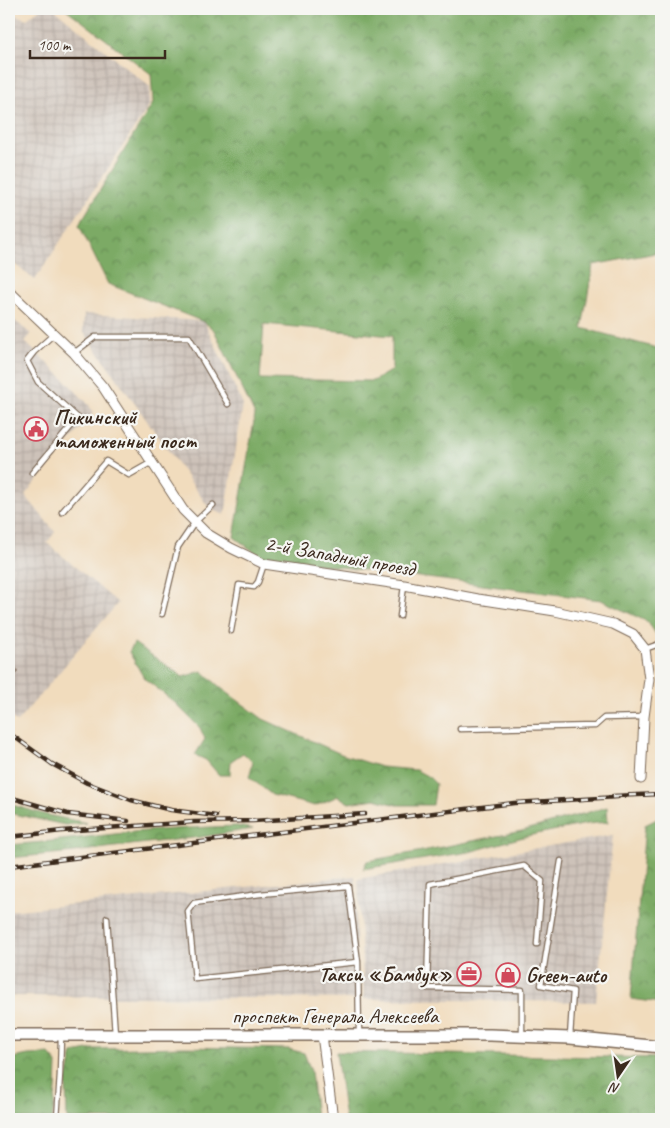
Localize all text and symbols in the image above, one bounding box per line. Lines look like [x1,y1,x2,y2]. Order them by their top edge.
scale bar [30,28,165,60]
text: 100 m [38,36,72,55]
place label: Пикинский таможенный пост [54,404,198,454]
public building icon: Пикинский таможенный пост [23,416,49,442]
street label: 2-й Западный проезд [263,530,419,582]
place label: Такси «Бамбук» [319,961,452,988]
office icon: Такси «Бамбук» [456,961,482,987]
shop icon: Green-auto [495,962,521,988]
place label: Green-auto [526,962,608,988]
street label: проспект Генерала Алексеева [232,1003,440,1029]
north arrow [592,1050,642,1100]
text: N [607,1078,621,1097]

